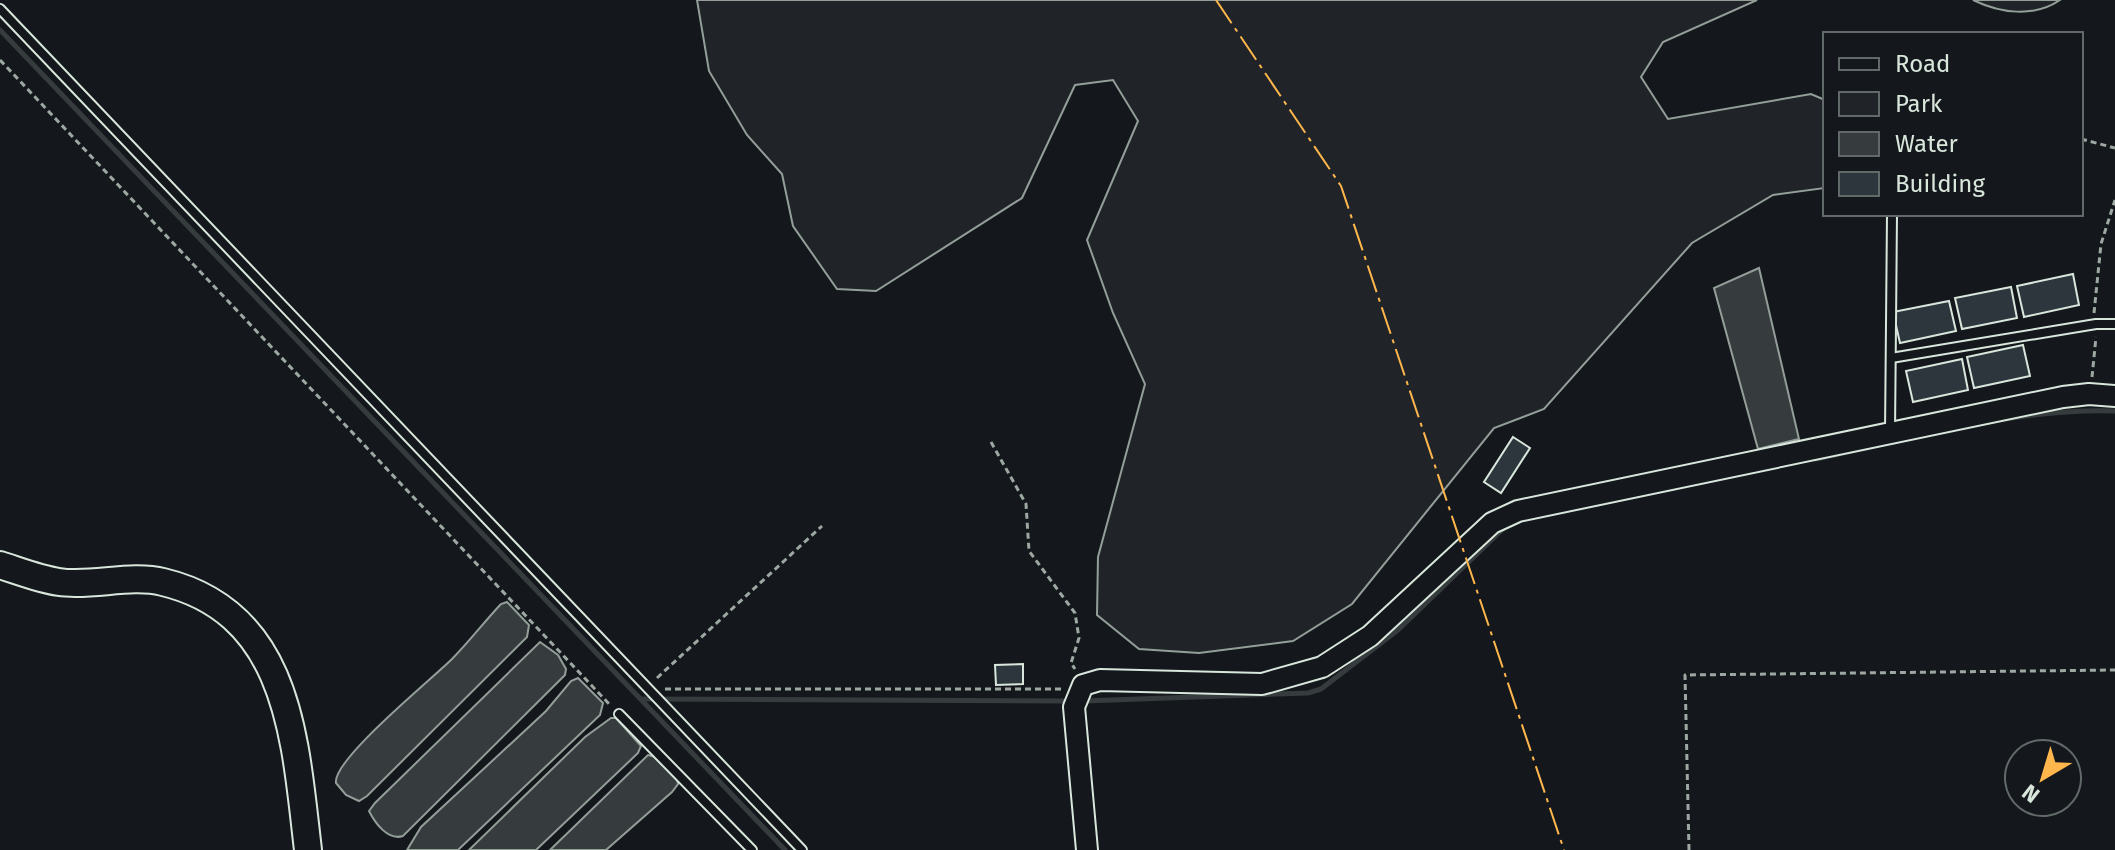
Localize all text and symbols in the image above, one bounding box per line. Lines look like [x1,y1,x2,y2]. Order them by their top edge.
legend [1823,32,2083,216]
text: Road [1895,50,1950,78]
text: Park [1895,90,1943,118]
text: Water [1895,130,1959,158]
text: Building [1895,170,1985,198]
north arrow [2003,738,2083,818]
text: N [2017,778,2045,808]

